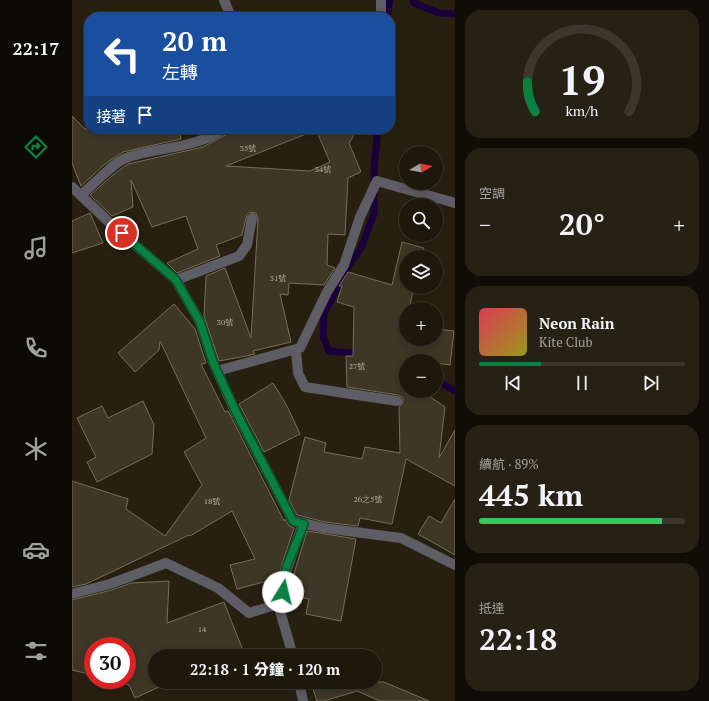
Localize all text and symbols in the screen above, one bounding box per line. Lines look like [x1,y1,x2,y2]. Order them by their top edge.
text: 20 m [162,22,227,59]
icon: left [96,28,148,80]
text: 22:17 [13,36,59,60]
text: 19 [558,52,606,107]
text: 左轉 [162,60,198,84]
text: km/h [566,101,599,120]
icon: arrive [134,104,156,126]
text: 接著 [96,106,126,126]
icon: directions [22,133,50,161]
house number: 35號 [240,143,256,153]
north arrow [399,146,443,190]
map controls [399,146,443,398]
house number: 34號 [315,164,331,174]
text: 空調 [479,184,505,202]
button: search [399,198,443,242]
text: 20° [559,204,605,244]
text: − [479,210,491,239]
text: + [673,210,685,239]
pin [105,216,139,250]
icon: arrive [111,222,133,244]
icon: music [22,234,50,262]
button: layers [399,250,443,294]
house number: 31號 [270,273,286,283]
button: + [399,302,443,346]
text: Neon Rain [539,313,615,333]
house number: 30號 [217,317,233,327]
text: Kite Club [539,333,593,351]
icon: phone [22,334,50,362]
button: − [399,354,443,398]
house number: 27號 [349,361,365,371]
icon: previous [502,372,524,394]
icon: pause [571,372,593,394]
icon: next [640,372,662,394]
icon: climate [22,435,50,463]
text: 續航 · 89% [479,455,539,473]
text: 445 km [479,475,583,515]
house number: 26之5號 [354,494,382,504]
house number: 18號 [204,496,220,506]
icon: car [22,536,50,564]
position arrow [262,571,304,613]
text: 抵達 [479,599,505,617]
text: 22:18 [479,619,557,659]
house number: 14 [198,624,207,634]
icon: filters [22,637,50,665]
speed limit sign: 30 [84,637,136,689]
text: 22:18 · 1 分鐘 · 120 m [190,659,340,679]

